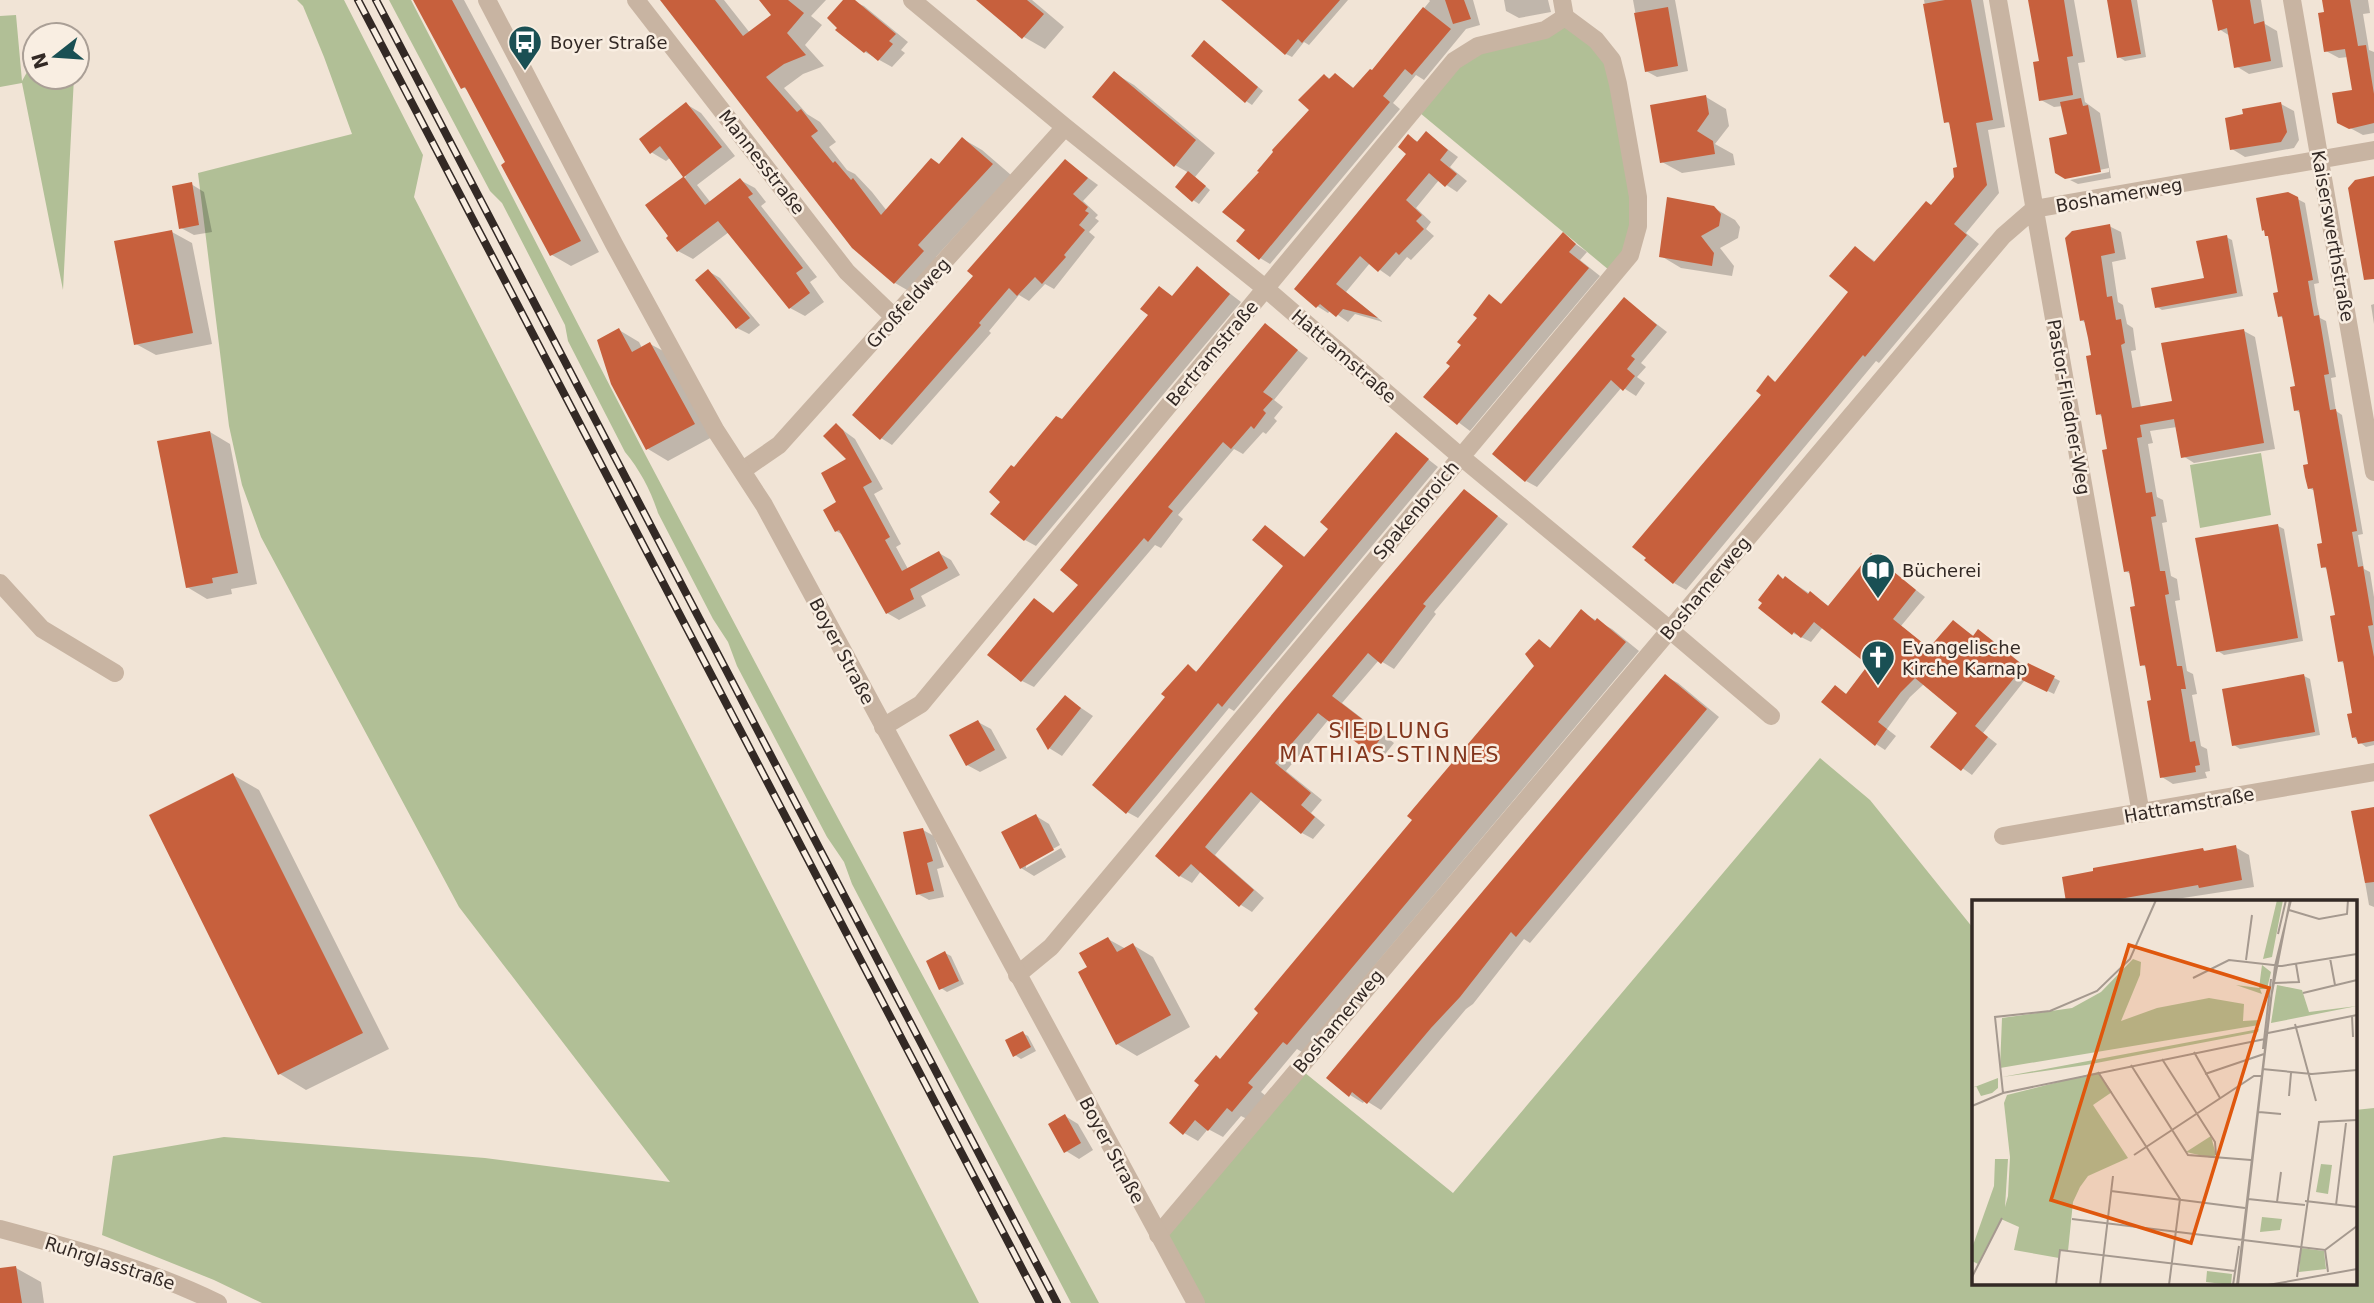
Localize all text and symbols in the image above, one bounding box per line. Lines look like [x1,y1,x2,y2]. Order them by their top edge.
north arrow [21,21,91,91]
bus stop icon: Boyer Straße [506,23,544,72]
place label: Boyer Straße [550,32,668,53]
text: N [27,50,53,72]
street label: Mannesstraße [715,105,809,219]
street label: Kaiserswerthstraße [2308,149,2358,323]
street label: Boshamerweg [2054,174,2184,216]
street label: Großfeldweg [862,253,954,353]
street label: Bertramstraße [1162,296,1262,410]
street label: Hattramstraße [1287,305,1401,407]
street label: Pastor-Fliedner-Weg [2043,318,2095,496]
street label: Spakenbroich [1369,457,1463,563]
street label: Boshamerweg [1656,532,1754,644]
library icon: Bücherei [1859,551,1897,600]
place label: Bücherei [1902,560,1981,581]
street label: Boyer Straße [805,594,879,708]
place label: Evangelische Kirche Karnap [1902,637,2027,679]
church icon: Evangelische Kirche Karnap [1859,638,1897,687]
district label: SIEDLUNG MATHIAS-STINNES [1279,719,1501,767]
street label: Hattramstraße [2122,783,2256,827]
inset map [1972,900,2356,1286]
street label: Boshamerweg [1289,965,1387,1077]
street label: Boyer Straße [1075,1093,1149,1207]
street label: Ruhrglasstraße [42,1232,178,1294]

